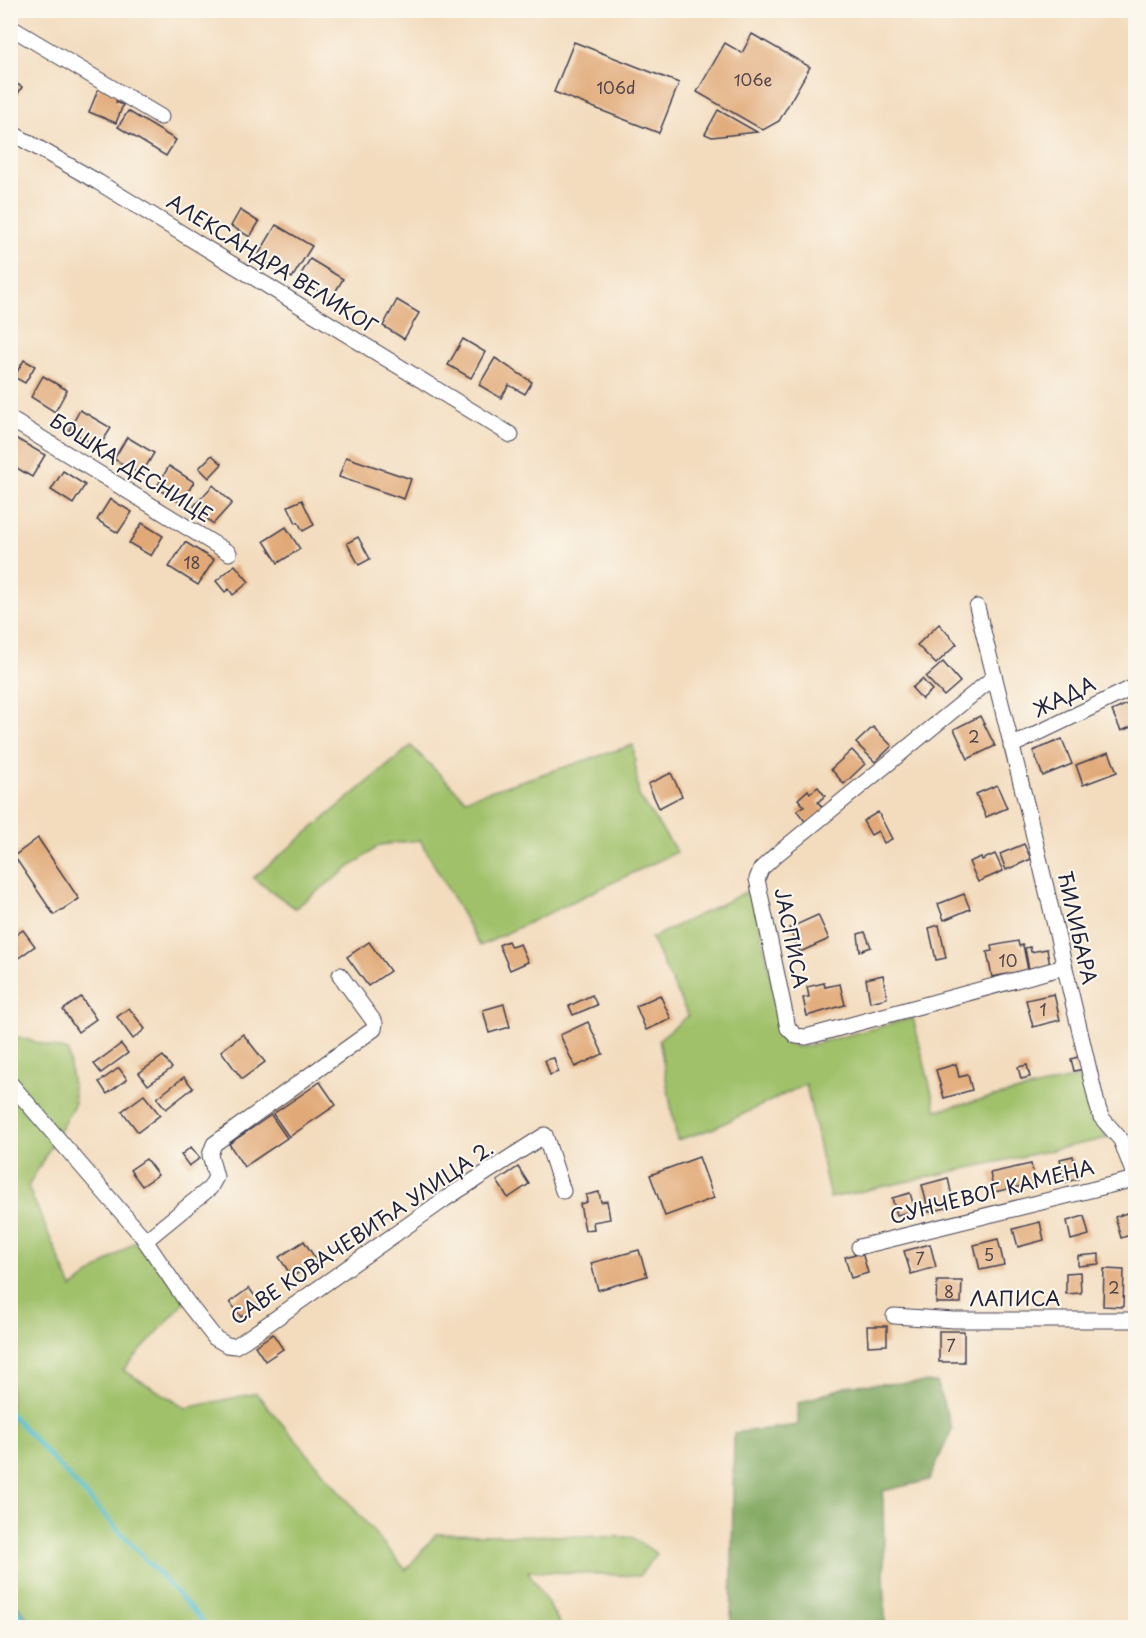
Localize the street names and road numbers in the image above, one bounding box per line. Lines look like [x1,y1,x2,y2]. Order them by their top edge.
street label: АЛЕКСАНДРА ВЕЛИКОГ [161,186,384,340]
street label: БОШКА ДЕСНИЦЕ [44,405,219,529]
street label: ЖАДА [1027,668,1100,724]
street label: ЋИЛИБАРА [1050,868,1106,987]
street label: ЈАСПИСА [768,885,816,991]
street label: САВЕ КОВАЧЕВИЋА УЛИЦА 2. [224,1133,499,1332]
street label: СУНЧЕВОГ КАМЕНА [886,1151,1097,1231]
street label: ЛАПИСА [970,1283,1060,1313]

